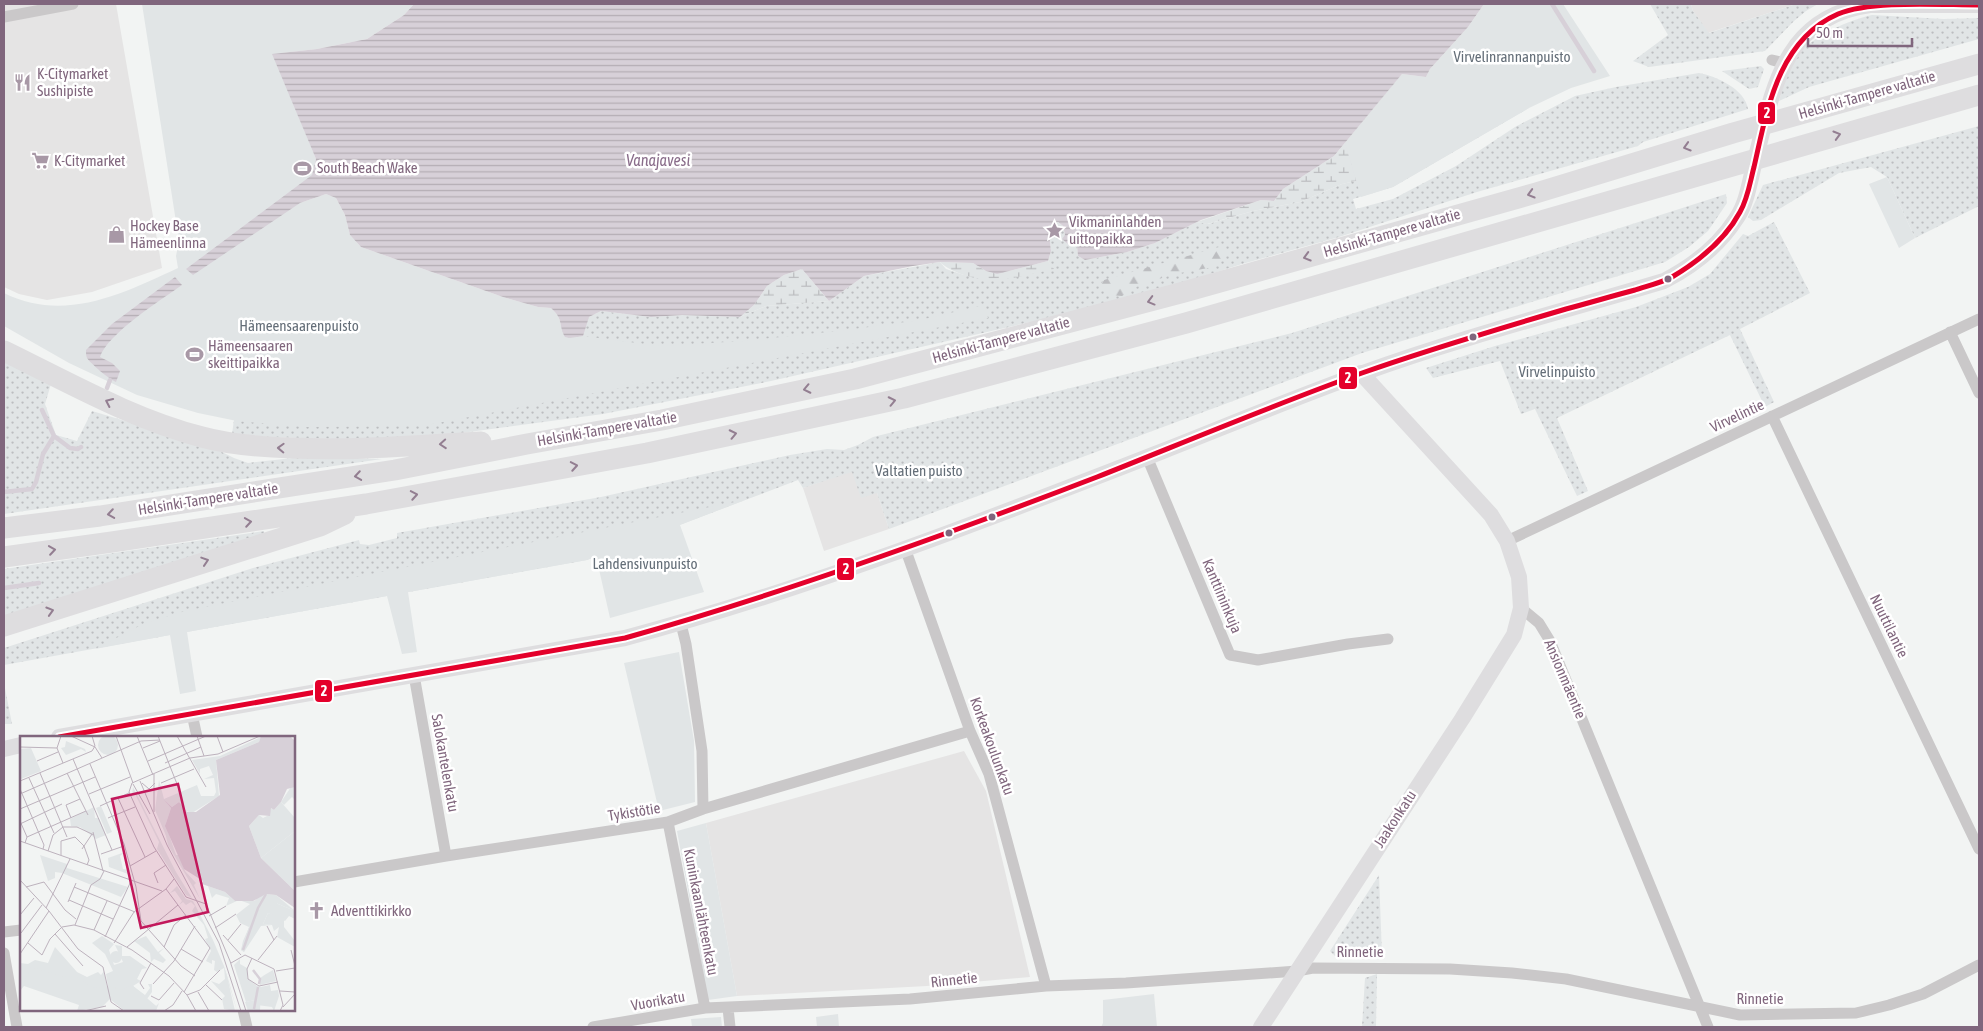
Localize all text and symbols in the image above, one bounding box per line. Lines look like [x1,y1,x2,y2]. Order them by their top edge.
scale bar [1808,15,1912,47]
text: 50 m [1816,24,1843,41]
park label: Virvelinrannanpuisto [1454,48,1571,65]
place label: K-Citymarket Sushipiste [37,65,108,99]
street label: Helsinki-Tampere valtatie [1797,67,1937,122]
restaurant icon: K-Citymarket Sushipiste [13,73,33,93]
line badge: 2 [1757,101,1776,125]
text: 2 [1764,105,1771,121]
one-way arrow [1832,131,1840,141]
one-way arrow [1683,141,1691,151]
supermarket icon: K-Citymarket [30,151,50,171]
water label: Vanajavesi [626,151,690,170]
place label: K-Citymarket [54,152,125,169]
sports icon: South Beach Wake [293,158,313,178]
place label: South Beach Wake [317,159,418,176]
one-way arrow [1528,188,1536,198]
street label: Helsinki-Tampere valtatie [1322,205,1462,260]
place label: Vikmaninlahden uittopaikka [1069,213,1162,247]
place label: Hockey Base Hämeenlinna [130,217,206,251]
place icon: Vikmaninlahden uittopaikka [1045,221,1065,241]
shop icon: Hockey Base Hämeenlinna [106,225,126,245]
one-way arrow [1304,252,1312,262]
unlabelled marker [1663,274,1673,284]
one-way arrow [1146,295,1155,306]
street label: Helsinki-Tampere valtatie [930,313,1072,366]
park label: Hämeensaarenpuisto [239,317,359,334]
unlabelled marker [1468,332,1478,342]
place label: Hämeensaaren skeittipaikka [208,337,293,371]
sports icon: Hämeensaaren skeittipaikka [184,345,204,365]
park label: Virvelinpuisto [1518,363,1596,380]
line badge: 2 [1338,366,1358,390]
text: 2 [1345,370,1352,386]
one-way arrow [802,383,811,394]
one-way arrow [888,396,897,407]
street label: Virvelintie [1707,396,1767,435]
one-way arrow [105,398,114,408]
street label: Helsinki-Tampere valtatie [536,408,678,449]
one-way arrow [729,430,738,440]
one-way arrow [439,438,447,449]
one-way arrow [276,443,284,453]
one-way arrow [569,461,578,472]
park label: Valtatien puisto [875,462,963,479]
one-way arrow [354,470,363,480]
street label: Helsinki-Tampere valtatie [137,479,279,518]
one-way arrow [409,491,418,501]
one-way arrow [107,508,115,519]
unlabelled marker [987,512,997,522]
one-way arrow [243,517,252,527]
unlabelled marker [944,528,954,538]
one-way arrow [48,545,56,556]
park label: Lahdensivunpuisto [592,555,698,572]
street label: Kanttiininkuja [1199,556,1246,636]
one-way arrow [200,557,209,567]
line badge: 2 [836,557,855,581]
text: 2 [843,561,850,577]
street label: Nuuttilantie [1867,591,1912,660]
one-way arrow [46,607,54,617]
street label: Ansionmäentie [1541,637,1590,721]
line badge: 2 [314,679,333,703]
text: 2 [321,683,328,699]
street label: Korkeakoulunkatu [967,695,1018,797]
street label: Salokantelenkatu [429,713,462,813]
inset map [20,736,295,1011]
street label: Jaakonkatu [1370,787,1419,850]
street label: Tykistötie [606,799,662,824]
street label: Kuninkaanlähteenkatu [681,847,722,977]
church icon: Adventtikirkko [307,901,327,921]
place label: Adventtikirkko [331,902,412,919]
street label: Rinnetie [1337,943,1384,960]
street label: Rinnetie [930,969,978,990]
street label: Vuorikatu [630,987,686,1014]
street label: Rinnetie [1737,990,1784,1007]

